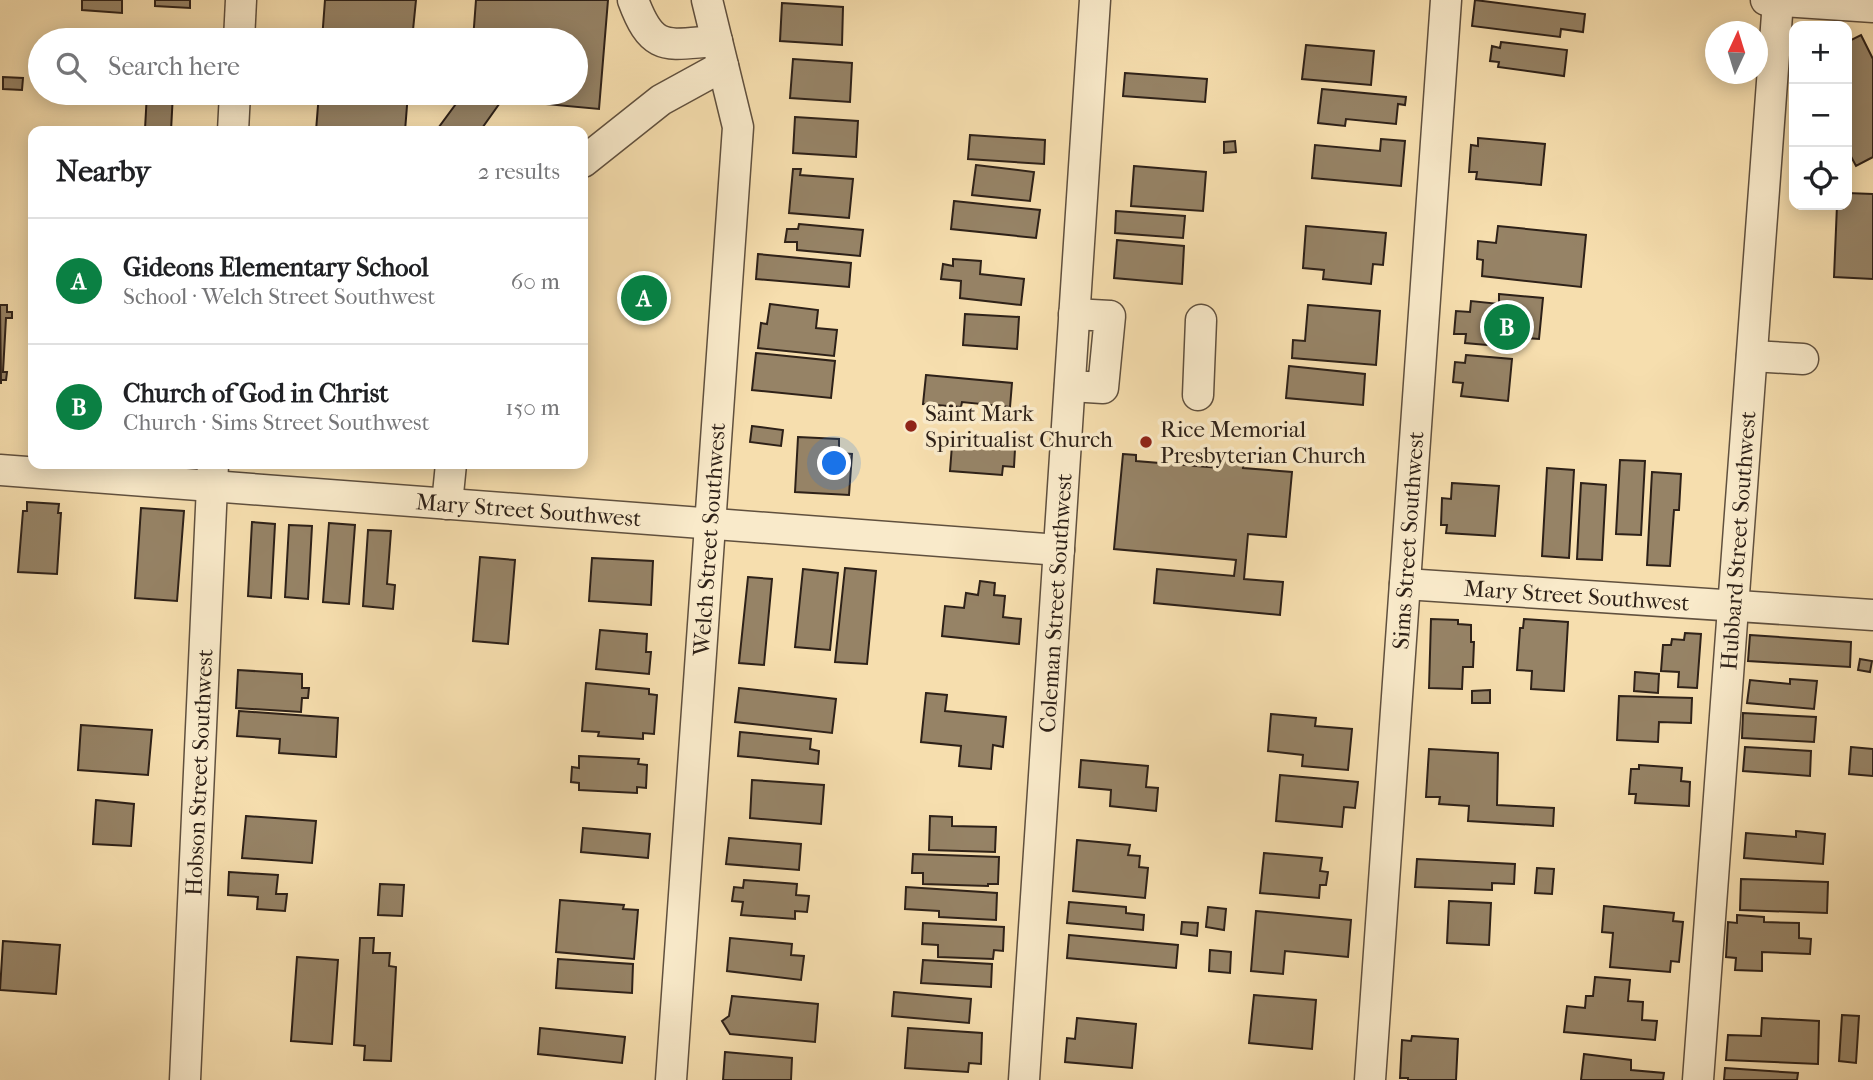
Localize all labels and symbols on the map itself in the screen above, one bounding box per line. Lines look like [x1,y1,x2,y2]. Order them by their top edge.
north arrow [1705,21,1768,84]
pin: A [621,272,667,324]
pin: B [1484,301,1530,353]
place label: Saint Mark Spiritualist Church [925,400,1113,453]
street label: Hubbard Street Southwest [1715,410,1761,671]
place label: Rice Memorial Presbyterian Church [1160,416,1366,469]
marker: Saint Mark Spiritualist Church [903,418,919,434]
street label: Welch Street Southwest [687,422,731,658]
street label: Sims Street Southwest [1387,430,1429,650]
marker: Rice Memorial Presbyterian Church [1138,434,1154,450]
your location [817,446,851,480]
street label: Coleman Street Southwest [1033,472,1077,734]
street label: Mary Street Southwest [415,488,642,532]
street label: Mary Street Southwest [1463,574,1690,616]
street label: Hobson Street Southwest [180,648,218,896]

